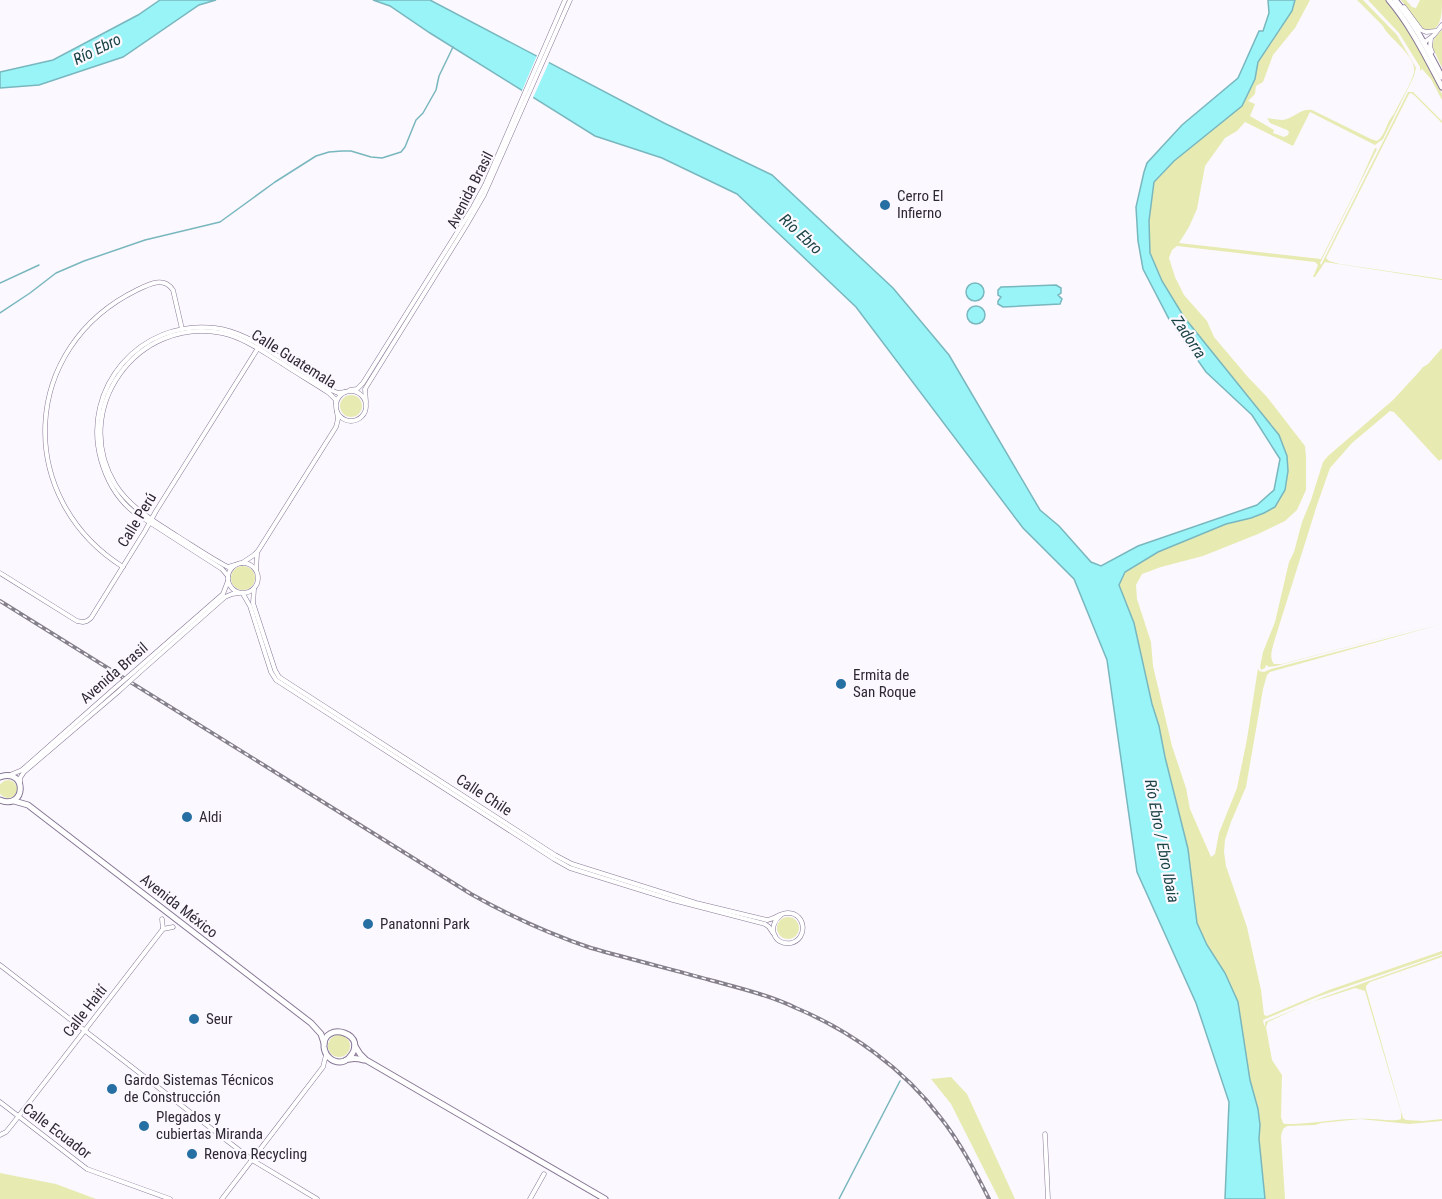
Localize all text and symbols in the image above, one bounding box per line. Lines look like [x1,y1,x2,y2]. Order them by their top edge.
water label: Río Ebro [70,29,124,69]
street label: Avenida Brasil [443,149,497,231]
place label: Cerro El Infierno [897,187,943,222]
marker: Cerro El Infierno [878,198,892,212]
water label: Río Ebro [776,210,826,258]
water label: Zadorra [1167,311,1210,362]
street label: Calle Guatemala [248,326,340,392]
street label: Calle Perú [114,490,160,550]
street label: Avenida Brasil [76,639,152,707]
place label: Ermita de San Roque [853,666,916,701]
marker: Ermita de San Roque [834,677,848,691]
street label: Calle Chile [453,770,515,820]
water label: Río Ebro / Ebro Ibaia [1141,778,1183,904]
place label: Aldi [199,808,222,826]
marker: Aldi [180,810,194,824]
street label: Avenida México [137,870,221,942]
place label: Panatonni Park [380,915,470,933]
marker: Panatonni Park [361,917,375,931]
street label: Calle Haití [59,980,112,1041]
place label: Seur [206,1010,233,1028]
marker: Seur [187,1012,201,1026]
place label: Gardo Sistemas Técnicos de Construcción [124,1071,274,1106]
marker: Gardo Sistemas Técnicos de Construcción [105,1082,119,1096]
street label: Calle Ecuador [19,1099,95,1163]
place label: Plegados y cubiertas Miranda [156,1108,263,1143]
marker: Plegados y cubiertas Miranda [137,1119,151,1133]
place label: Renova Recycling [204,1145,307,1163]
marker: Renova Recycling [185,1147,199,1161]

